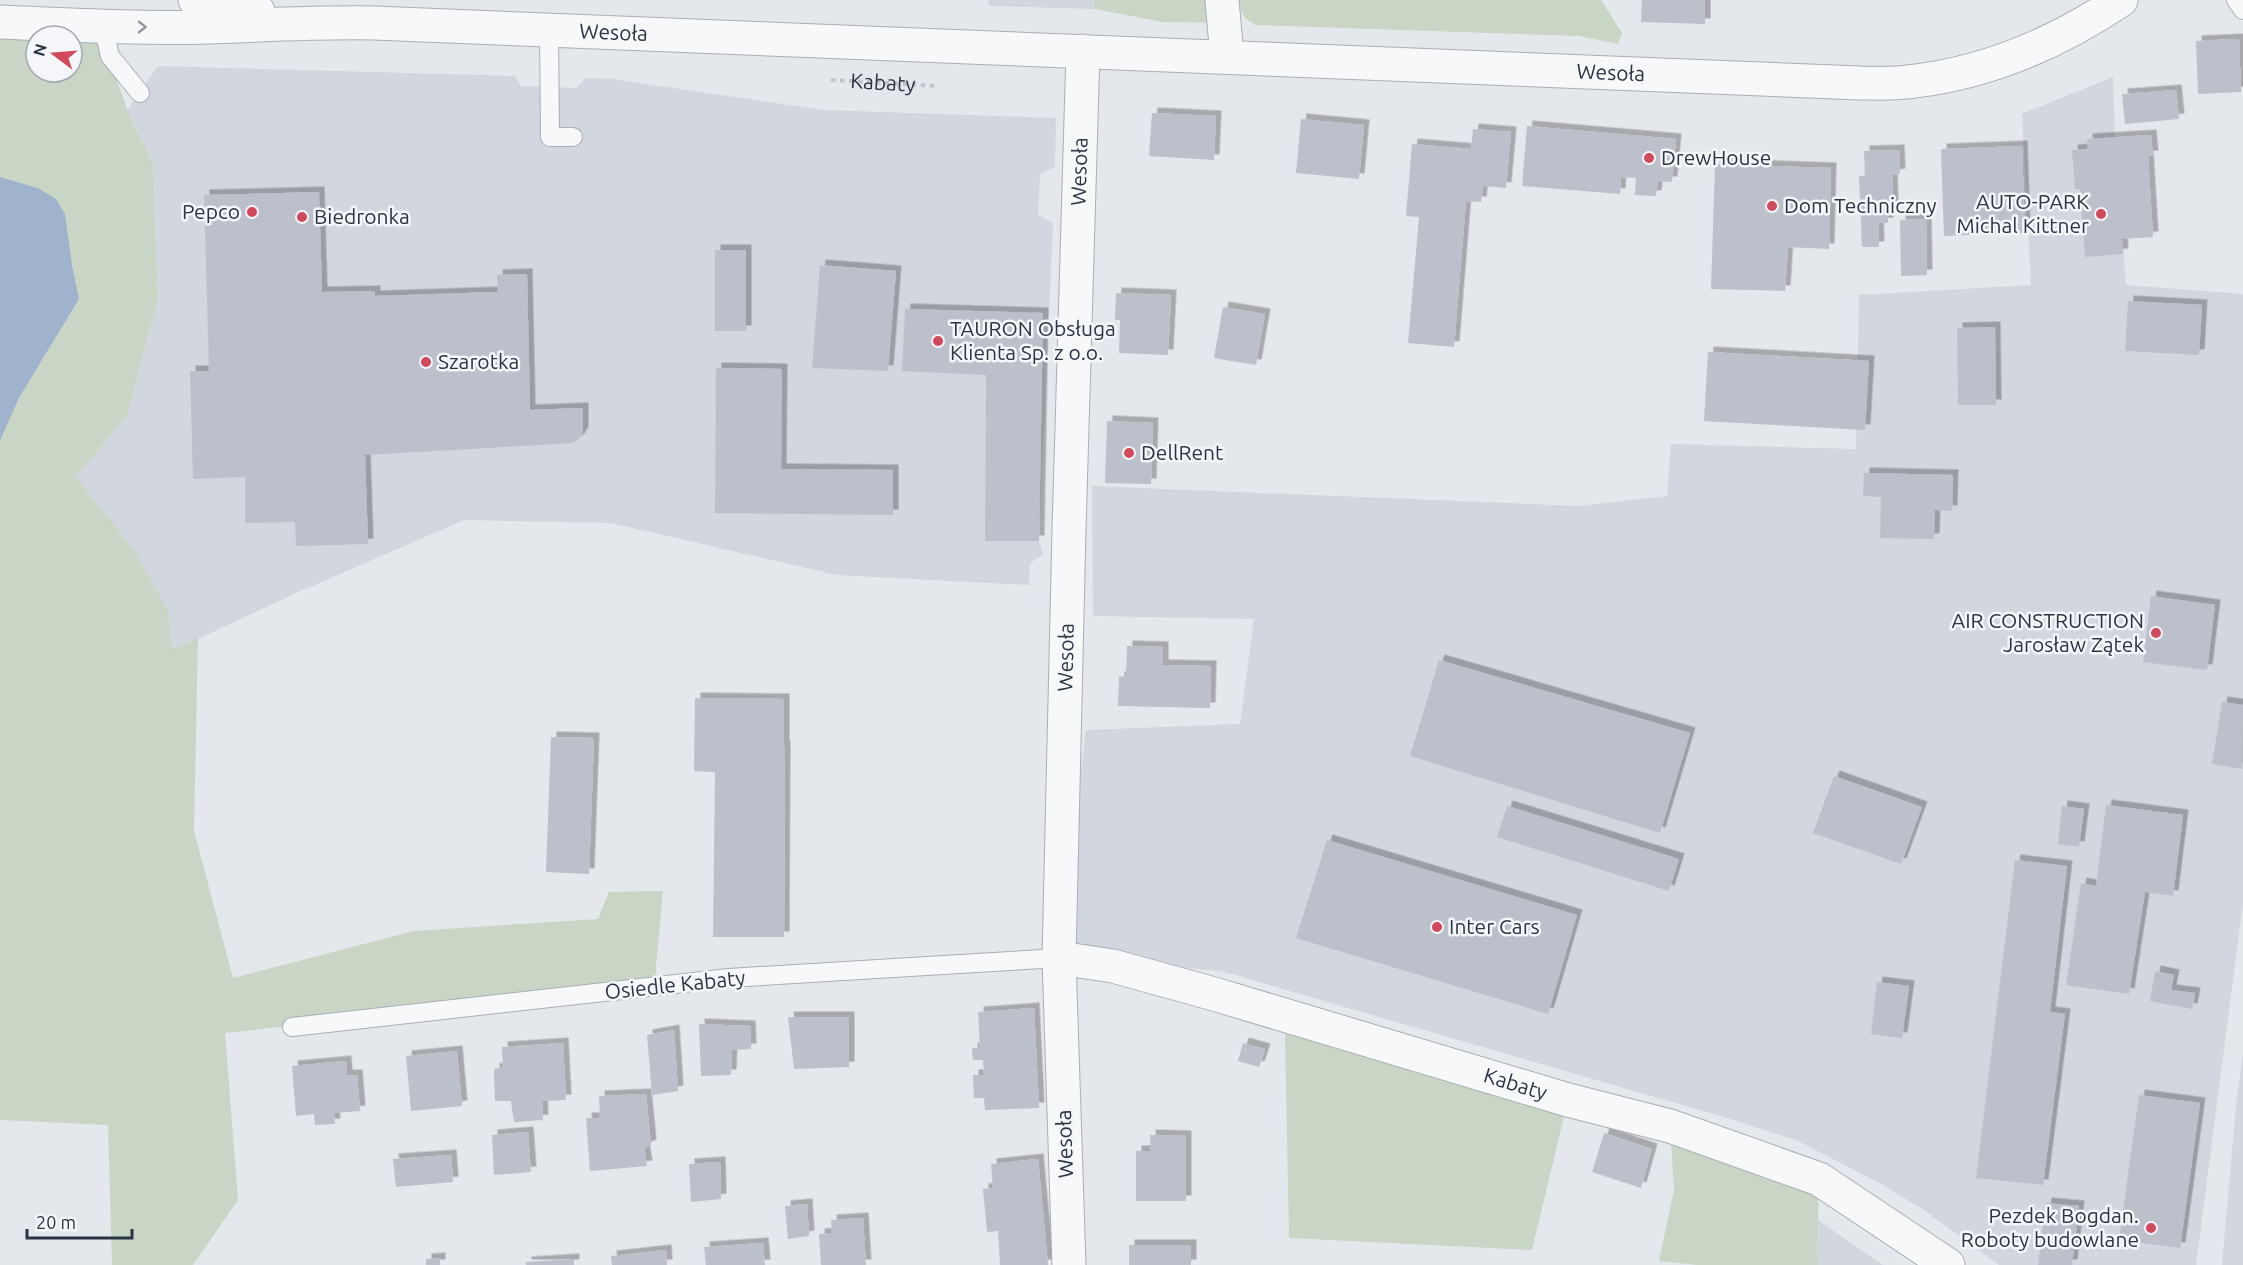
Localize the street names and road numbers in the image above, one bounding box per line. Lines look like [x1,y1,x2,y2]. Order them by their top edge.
street label: Wesoła [579,18,648,45]
street label: Wesoła [1576,59,1646,85]
street label: Kabaty [850,68,916,96]
street label: Wesoła [1065,137,1091,206]
street label: Wesoła [1052,623,1078,692]
street label: Osiedle Kabaty [603,965,746,1003]
street label: Kabaty [1481,1062,1550,1104]
street label: Wesoła [1051,1109,1077,1179]

